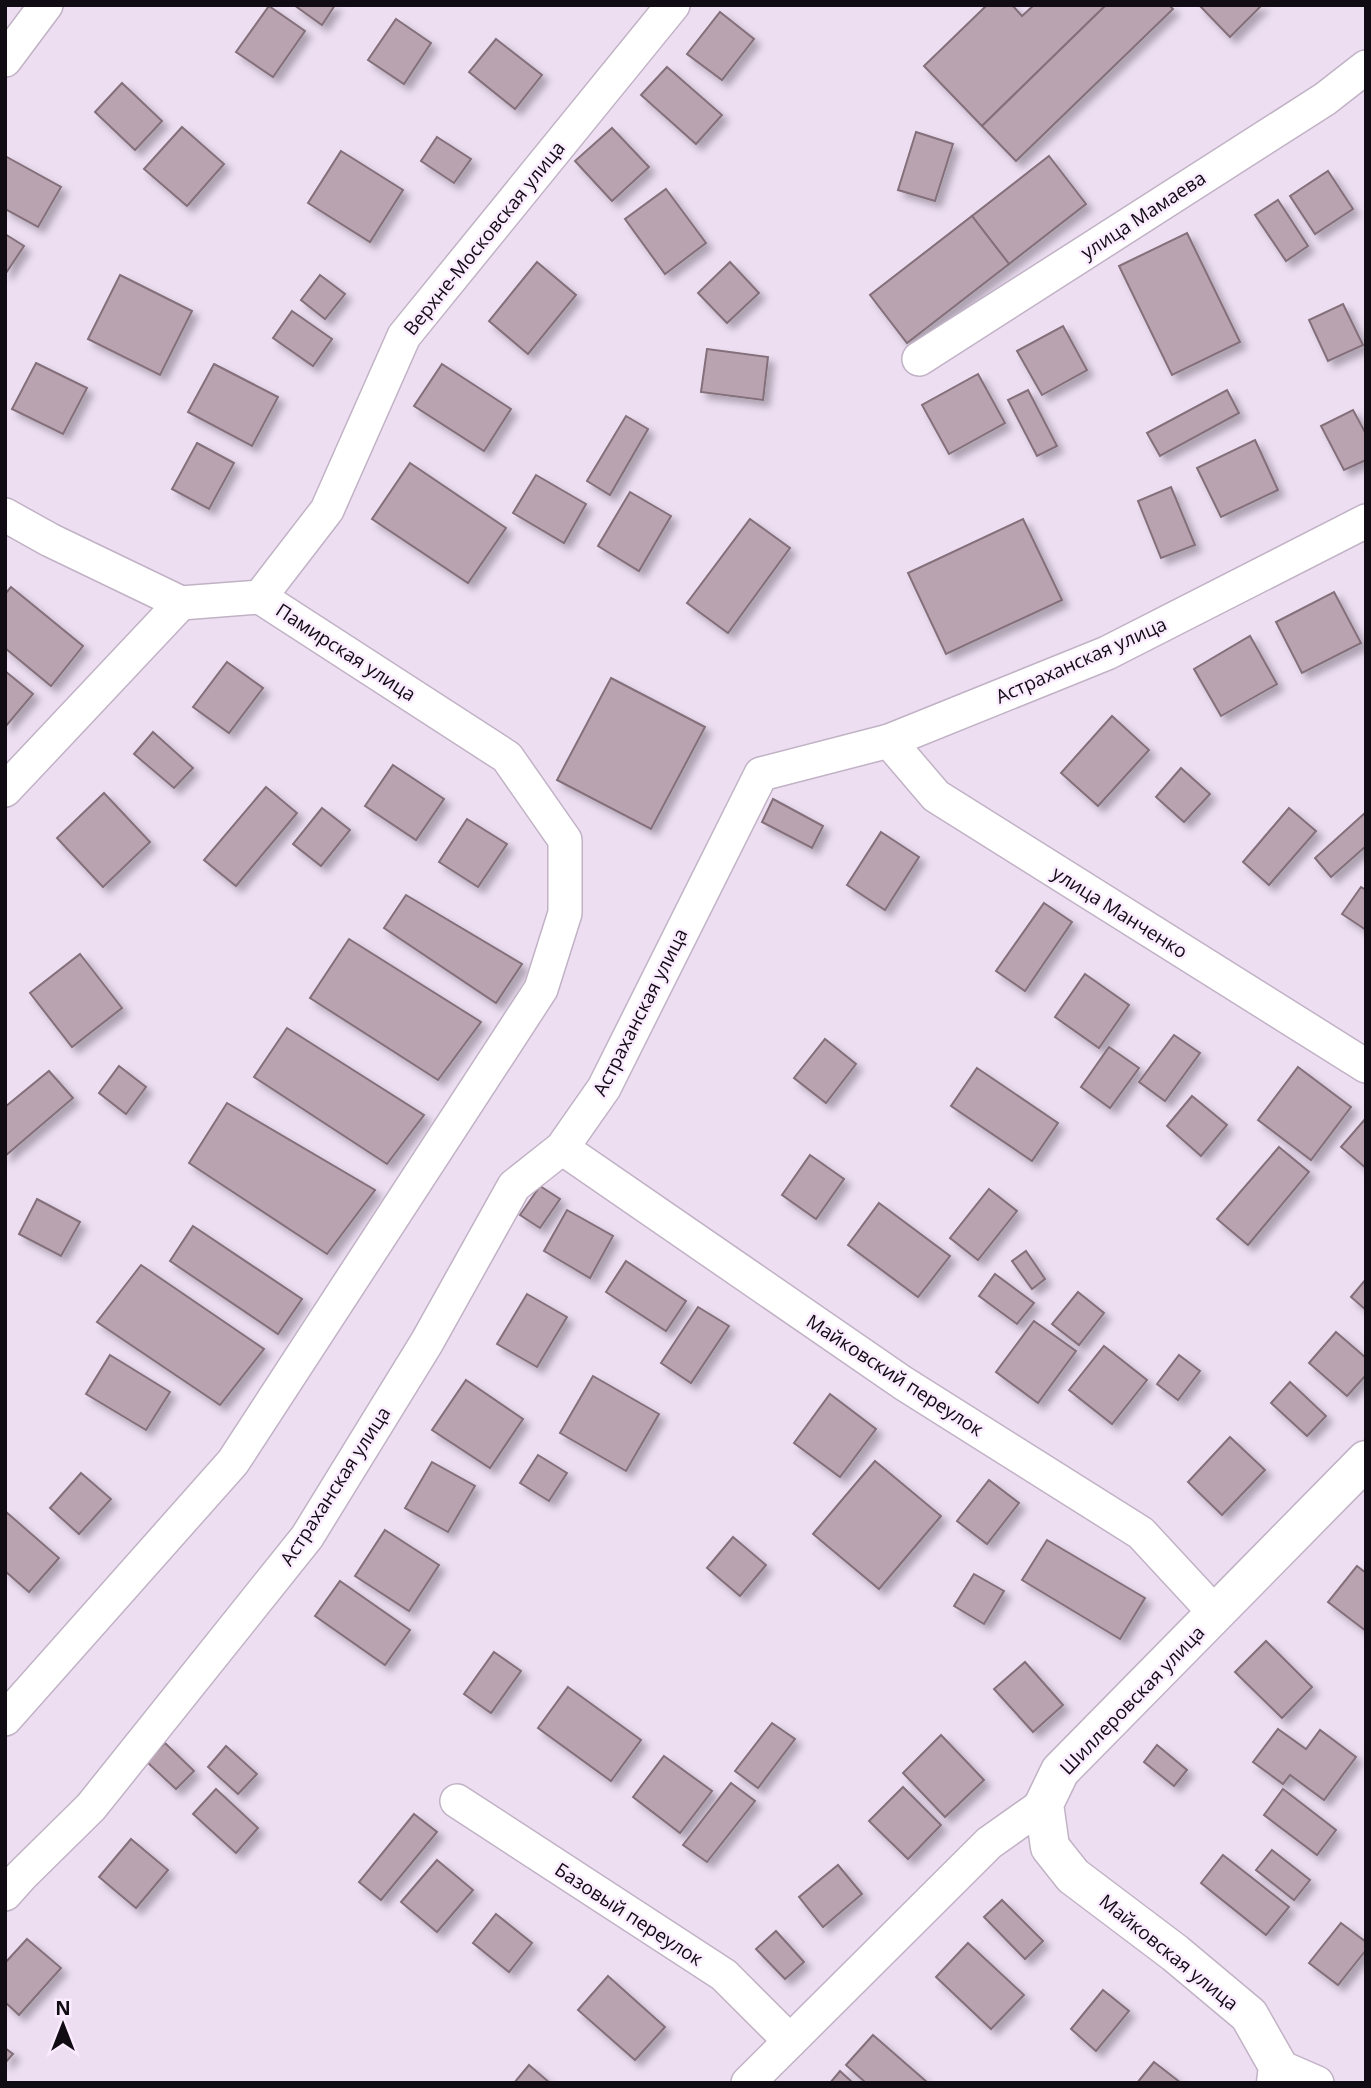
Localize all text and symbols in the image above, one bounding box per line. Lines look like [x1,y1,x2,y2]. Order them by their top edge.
street label: Верхне-Московская улица [397,135,571,341]
street label: улица Мамаева [1075,165,1211,265]
street label: Памирская улица [271,597,421,707]
street label: Астраханская улица [991,611,1171,709]
street label: улица Манченко [1047,860,1193,964]
street label: Астраханская улица [587,924,693,1100]
street label: Майковский переулок [801,1308,989,1442]
street label: Астраханская улица [274,1401,396,1571]
street label: Шиллеровская улица [1054,1620,1210,1780]
street label: Базовый переулок [550,1856,708,1972]
street label: Майковская улица [1094,1888,1244,2016]
north arrow [28,1990,98,2060]
text: N [55,1995,71,2021]

